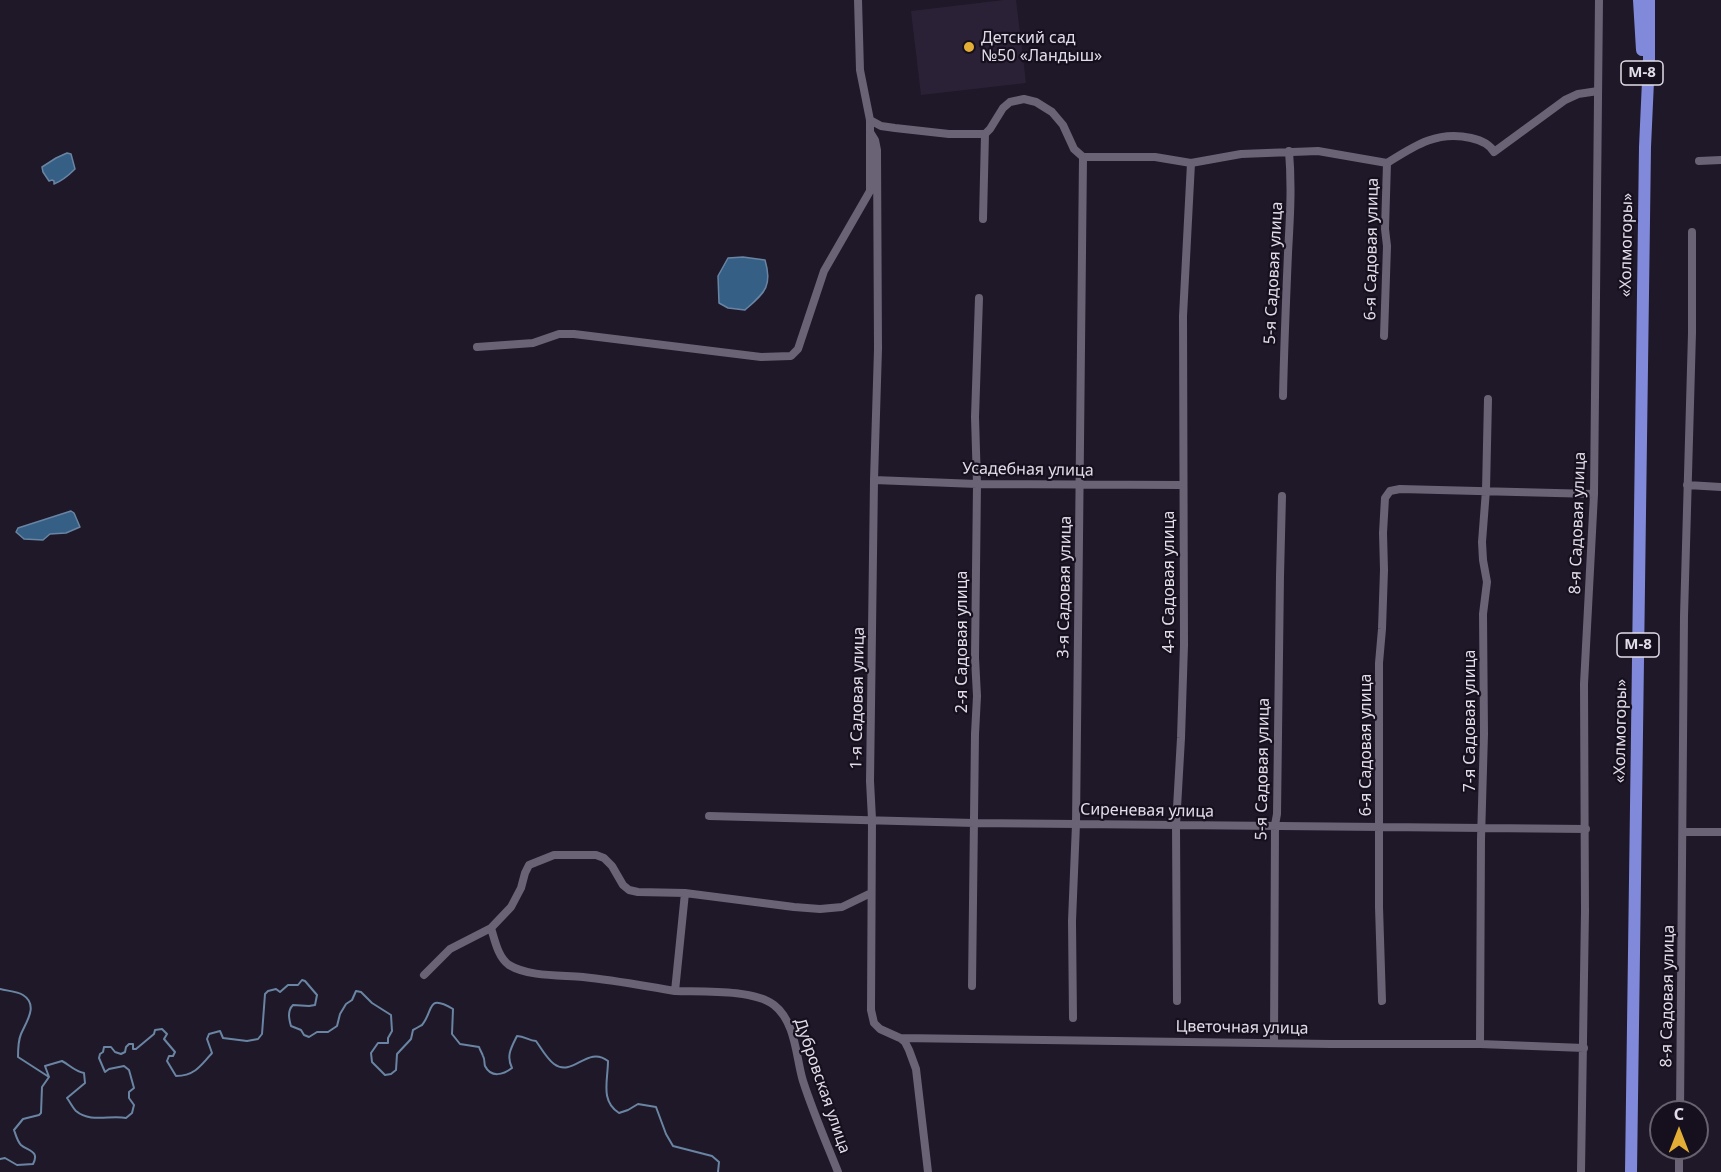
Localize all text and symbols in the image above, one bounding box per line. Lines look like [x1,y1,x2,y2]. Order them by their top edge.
place label: Детский сад №50 «Ландыш» [981,28,1102,66]
marker: Детский сад №50 «Ландыш» [962,40,976,54]
road number: М-8 [1621,61,1663,85]
street label: 6-я Садовая улица [1361,177,1383,321]
street label: «Холмогоры» [1616,193,1638,297]
street label: 5-я Садовая улица [1261,201,1287,345]
street label: 8-я Садовая улица [1566,451,1590,595]
street label: Усадебная улица [962,459,1094,481]
street label: 4-я Садовая улица [1159,511,1179,653]
street label: 3-я Садовая улица [1054,515,1076,659]
street label: 2-я Садовая улица [952,571,972,713]
street label: 1-я Садовая улица [847,626,869,770]
road number: М-8 [1617,633,1659,657]
street label: 7-я Садовая улица [1460,650,1480,792]
street label: 6-я Садовая улица [1356,674,1376,816]
street label: «Холмогоры» [1610,679,1632,783]
street label: 5-я Садовая улица [1252,697,1274,841]
street label: Сиреневая улица [1080,800,1214,822]
street label: 8-я Садовая улица [1657,924,1679,1068]
street label: Дубровская улица [790,1016,854,1156]
street label: Цветочная улица [1175,1017,1309,1039]
north arrow [1649,1100,1709,1160]
text: С [1674,1103,1684,1125]

